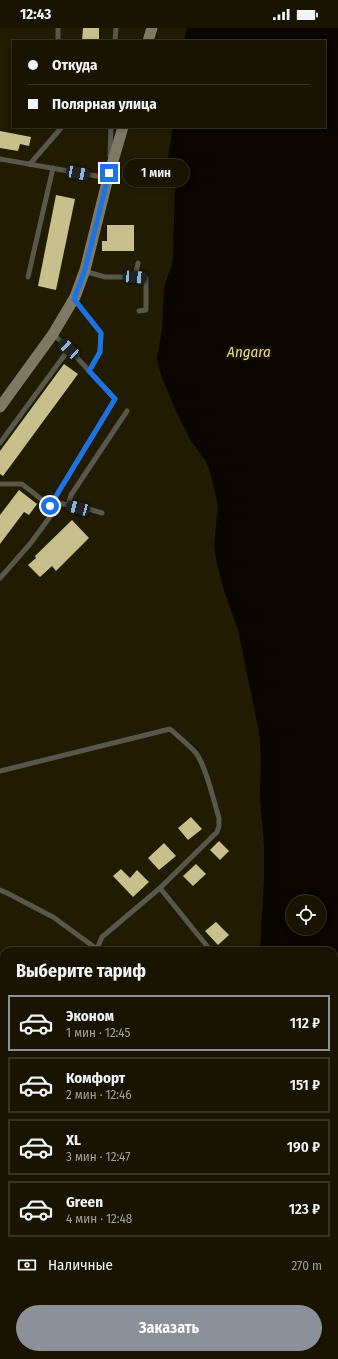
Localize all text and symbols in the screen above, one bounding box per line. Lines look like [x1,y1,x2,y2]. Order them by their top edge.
text: 12:43 [20,5,51,23]
text: Откуда [52,56,97,74]
text: Полярная улица [52,95,157,113]
callout: 1 мин [123,159,189,187]
route end [100,164,118,182]
car [65,165,91,181]
text: 1 мин [141,165,171,180]
car [123,270,147,284]
car [56,336,82,362]
water label: Angara [226,343,271,361]
route start [41,497,59,515]
car [65,499,91,517]
map controls [286,895,326,935]
button: locate [286,895,326,935]
text: Выберите тариф [16,960,146,982]
icon: car [18,1005,54,1041]
text: Эконом [66,1007,114,1025]
text: 112 ₽ [290,1014,320,1032]
text: 1 мин · 12:45 [66,1025,130,1040]
icon: car [18,1067,54,1103]
text: Комфорт [66,1069,125,1087]
text: 151 ₽ [290,1076,320,1094]
text: 2 мин · 12:46 [66,1087,132,1102]
icon: car [18,1129,54,1165]
text: XL [66,1131,81,1149]
text: 190 ₽ [287,1138,320,1156]
text: 3 мин · 12:47 [66,1149,130,1164]
icon: car [18,1191,54,1227]
text: Green [66,1193,103,1211]
text: 123 ₽ [289,1200,320,1218]
text: 4 мин · 12:48 [66,1211,132,1226]
icon: cash [16,1254,38,1276]
text: Наличные [48,1256,113,1274]
text: 270 m [291,1258,322,1273]
button: Заказать [16,1305,322,1351]

